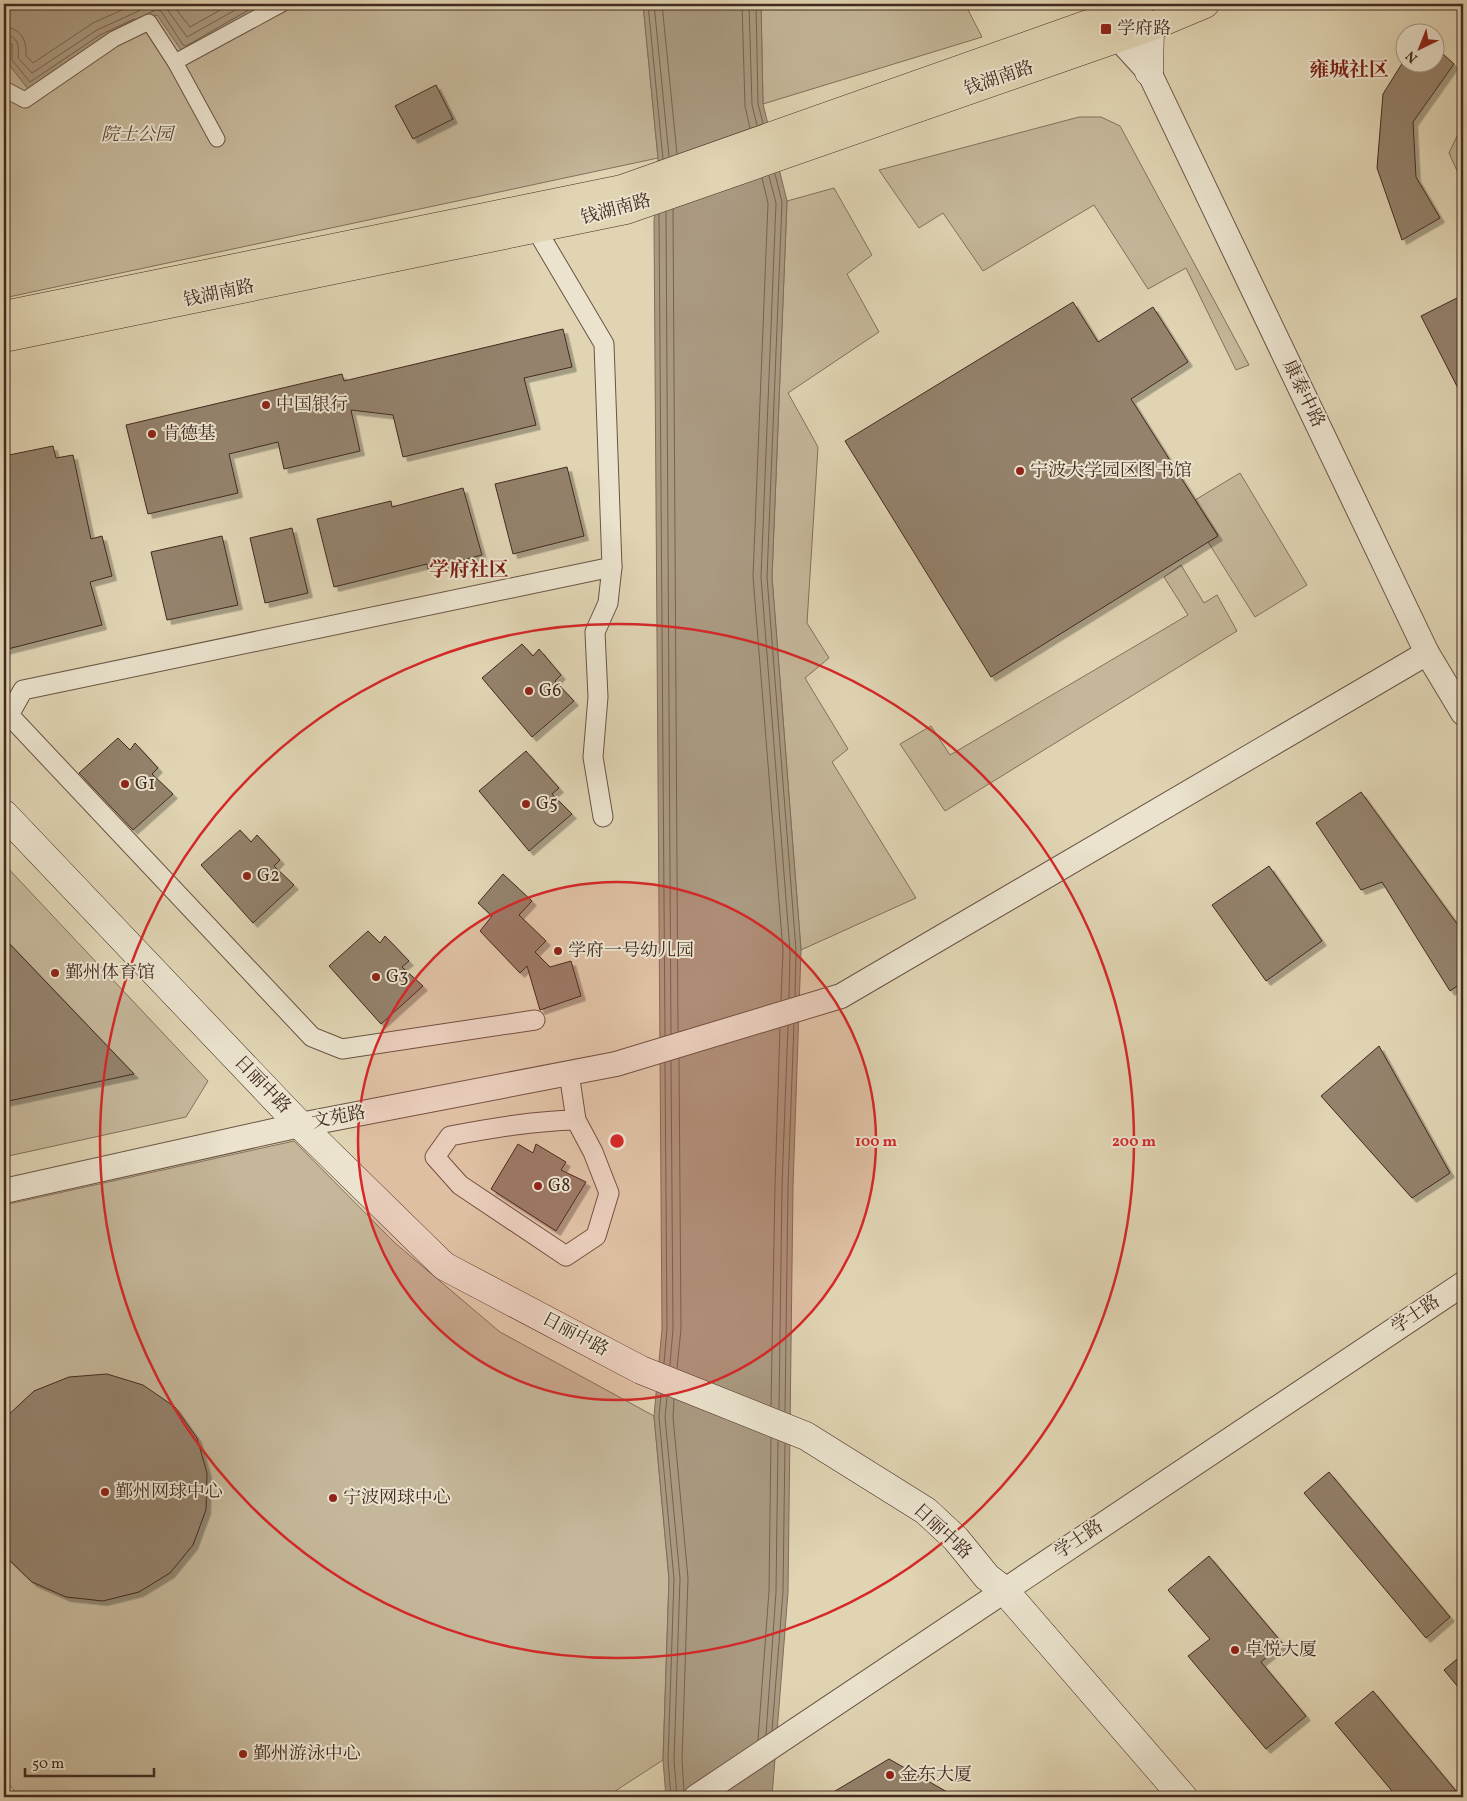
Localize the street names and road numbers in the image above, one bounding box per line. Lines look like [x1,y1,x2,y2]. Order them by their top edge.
street label: 钱湖南路 [961,55,1037,103]
street label: 钱湖南路 [578,189,654,231]
street label: 钱湖南路 [181,274,257,314]
street label: 康泰中路 [1276,356,1330,432]
street label: 日丽中路 [228,1050,296,1120]
street label: 文苑路 [310,1101,368,1135]
street label: 学士路 [1387,1290,1445,1340]
street label: 日丽中路 [537,1307,613,1363]
street label: 日丽中路 [907,1498,977,1566]
street label: 学士路 [1050,1515,1108,1565]

